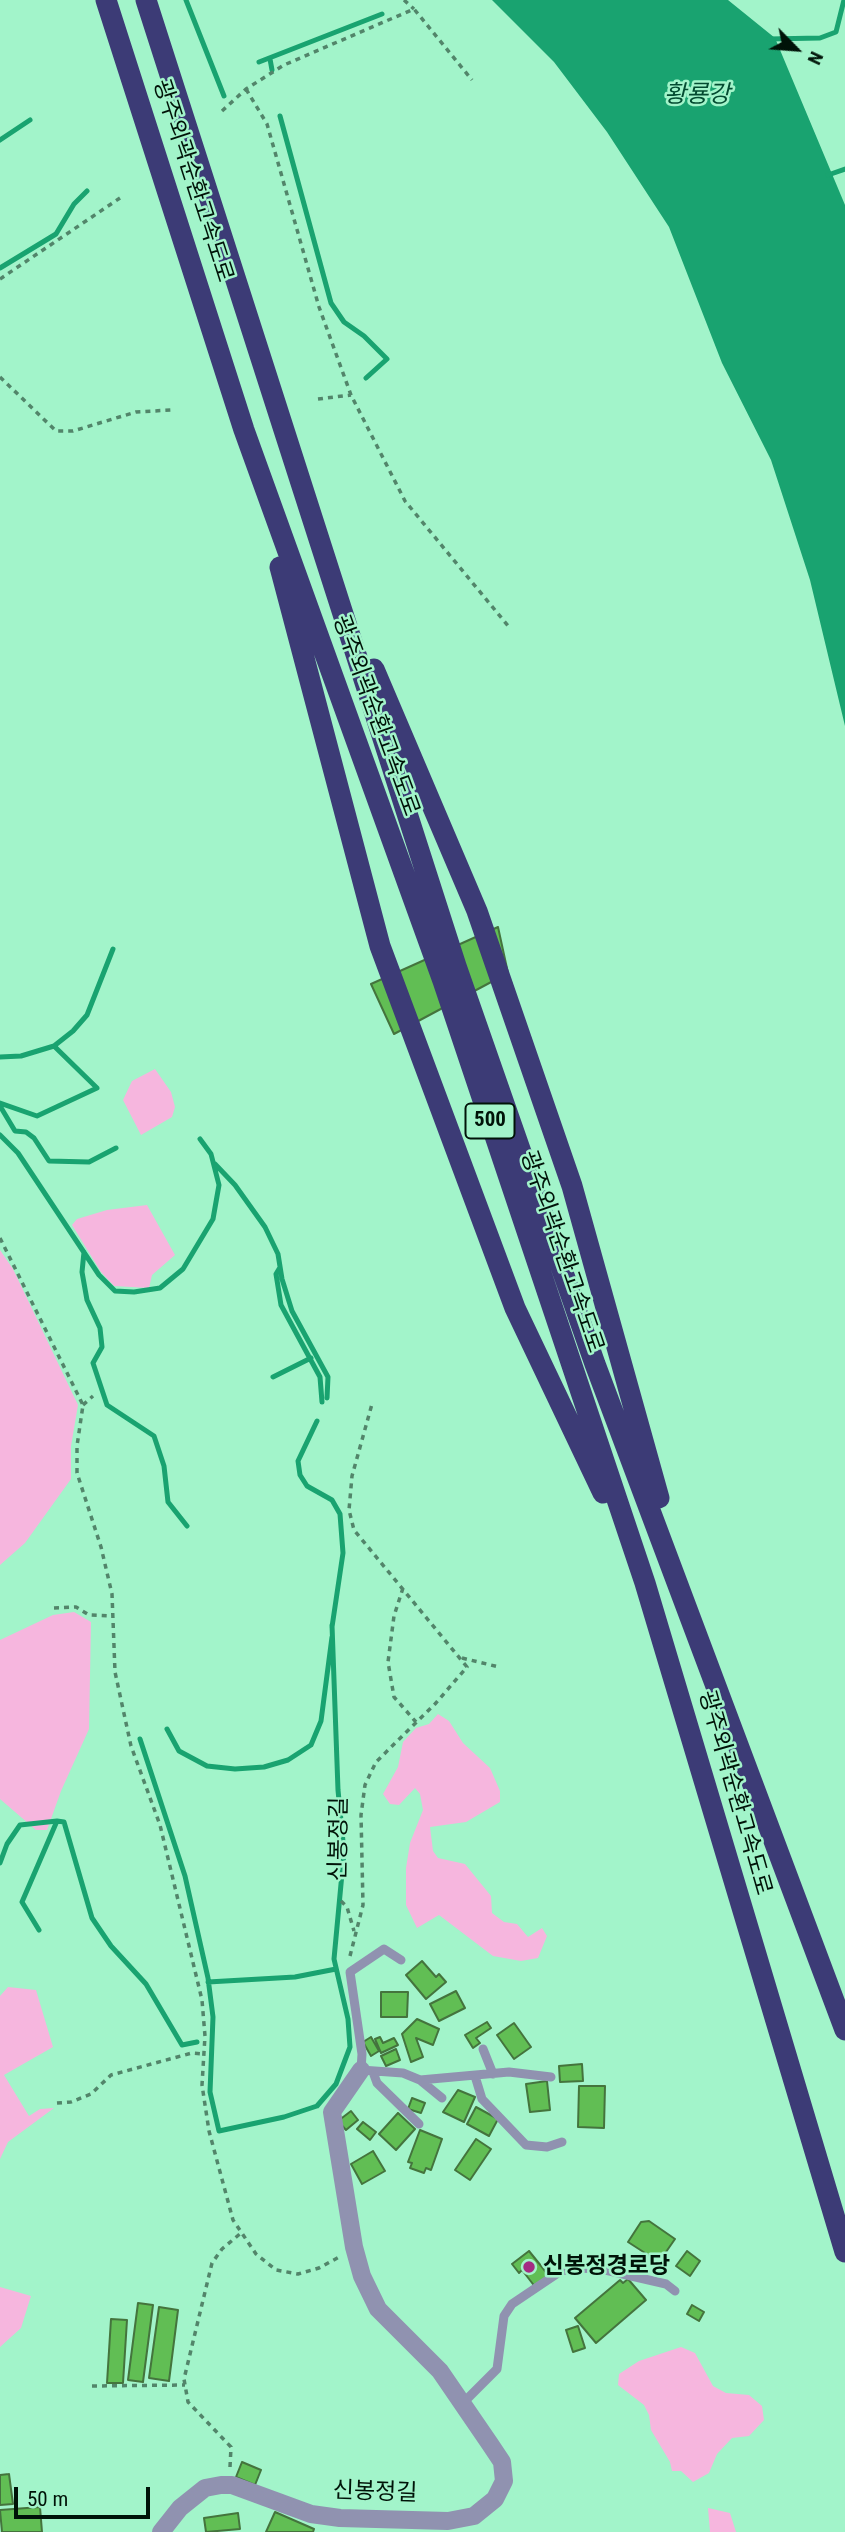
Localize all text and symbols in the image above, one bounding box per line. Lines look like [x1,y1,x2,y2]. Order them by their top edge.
north arrow [761,14,831,84]
text: N [803,48,828,68]
street label: 광주외곽순환고속도로 [146,76,238,286]
water label: 황룡강 [664,82,730,110]
street label: 광주외곽순환고속도로 [326,612,424,820]
road number: 500 [466,1104,514,1138]
street label: 광주외곽순환고속도로 [514,1147,608,1357]
street label: 광주외곽순환고속도로 [692,1687,776,1899]
street label: 신봉정길 [325,1796,355,1882]
place label: 신봉정경로당 [543,2253,670,2281]
marker: 신봉정경로당 [521,2259,537,2275]
scale bar [18,2472,154,2516]
street label: 신봉정길 [332,2478,418,2508]
text: 50 m [27,2487,68,2511]

